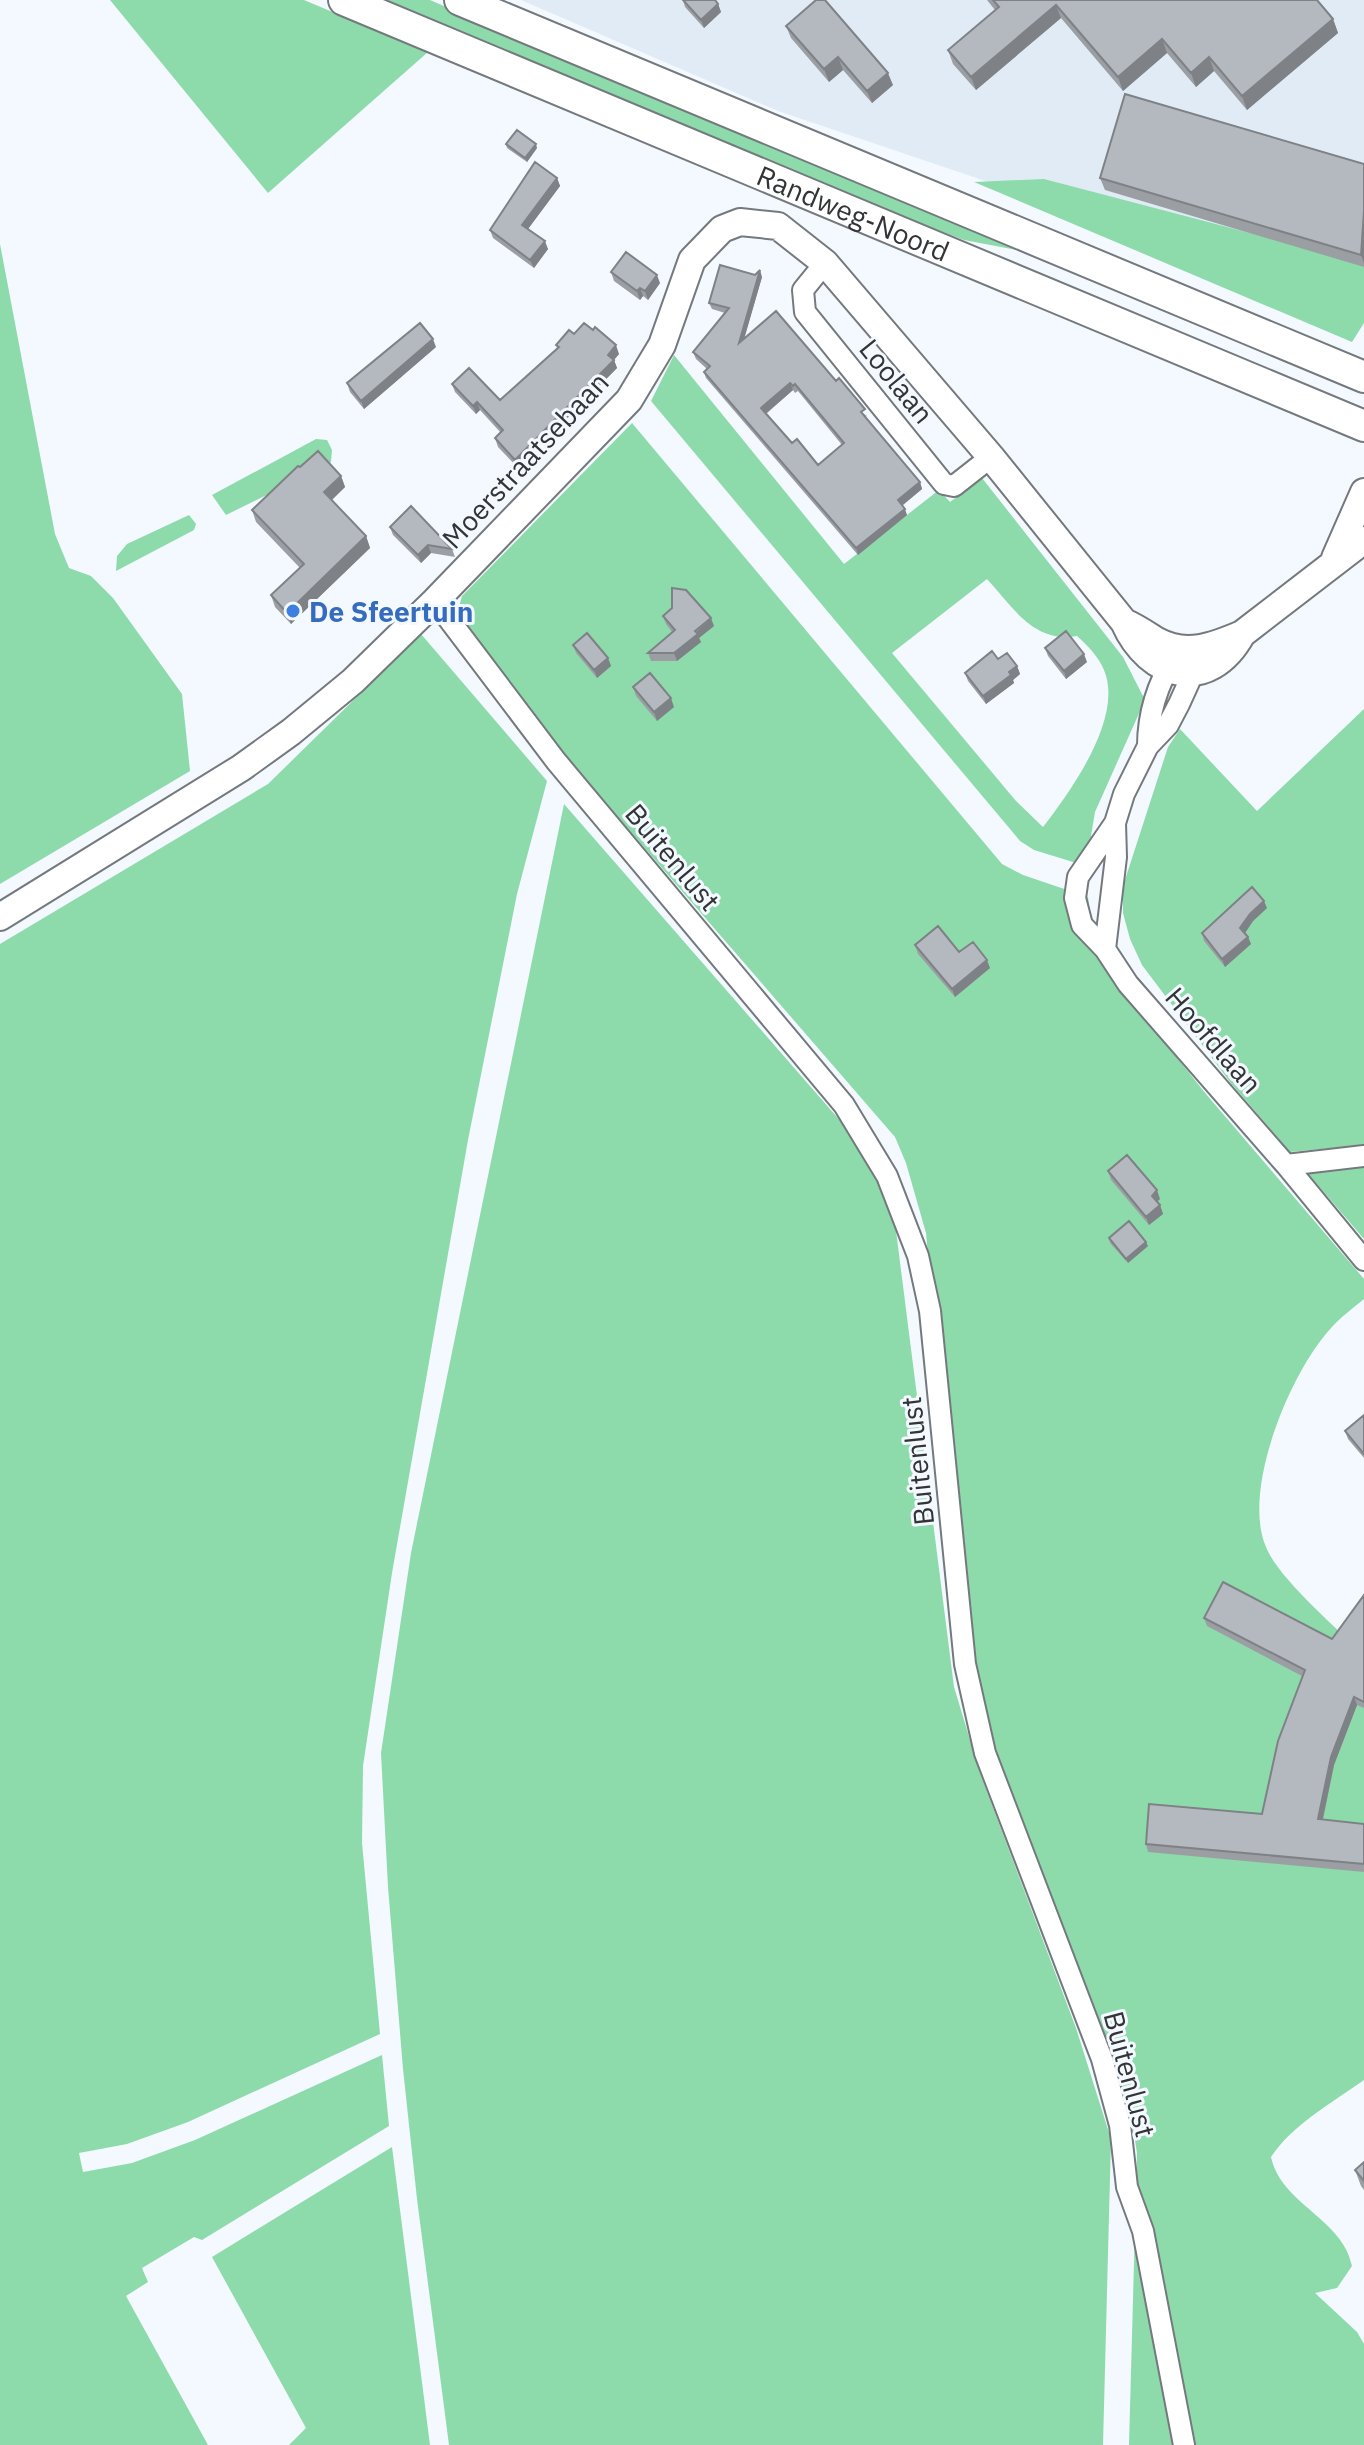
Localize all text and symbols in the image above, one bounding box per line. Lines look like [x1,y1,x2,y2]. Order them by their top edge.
street label: Randweg-Noord [752,156,955,269]
street label: Loolaan [852,331,942,431]
street label: Moerstraatsebaan [434,364,616,556]
place label: De Sfeertuin [309,593,473,630]
marker: De Sfeertuin [284,602,302,620]
street label: Buitenlust [617,796,729,918]
street label: Hoofdlaan [1158,979,1270,1101]
street label: Buitenlust [892,1395,942,1527]
street label: Buitenlust [1095,2007,1165,2141]

